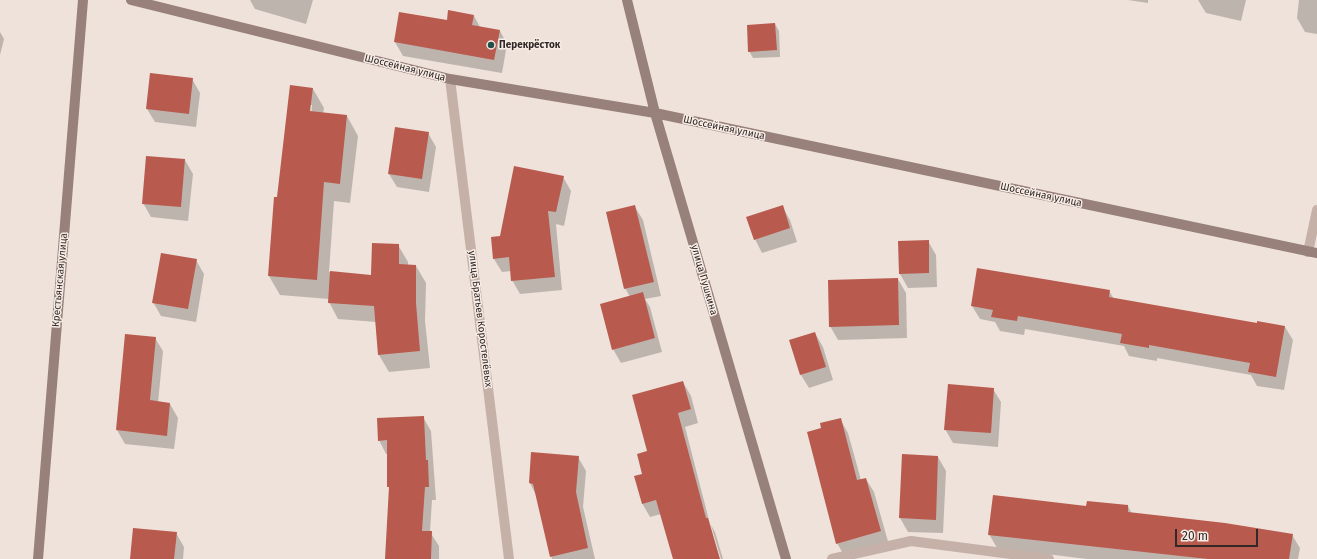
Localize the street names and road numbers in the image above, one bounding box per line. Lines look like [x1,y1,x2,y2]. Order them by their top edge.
street label: Шоссейная улица [363,52,447,84]
street label: Шоссейная улица [682,113,766,143]
street label: Шоссейная улица [999,180,1083,210]
street label: Крестьянская улица [50,232,70,328]
street label: улица Пушкина [688,243,720,317]
street label: улица Братьев Коростелёвых [466,250,494,388]

